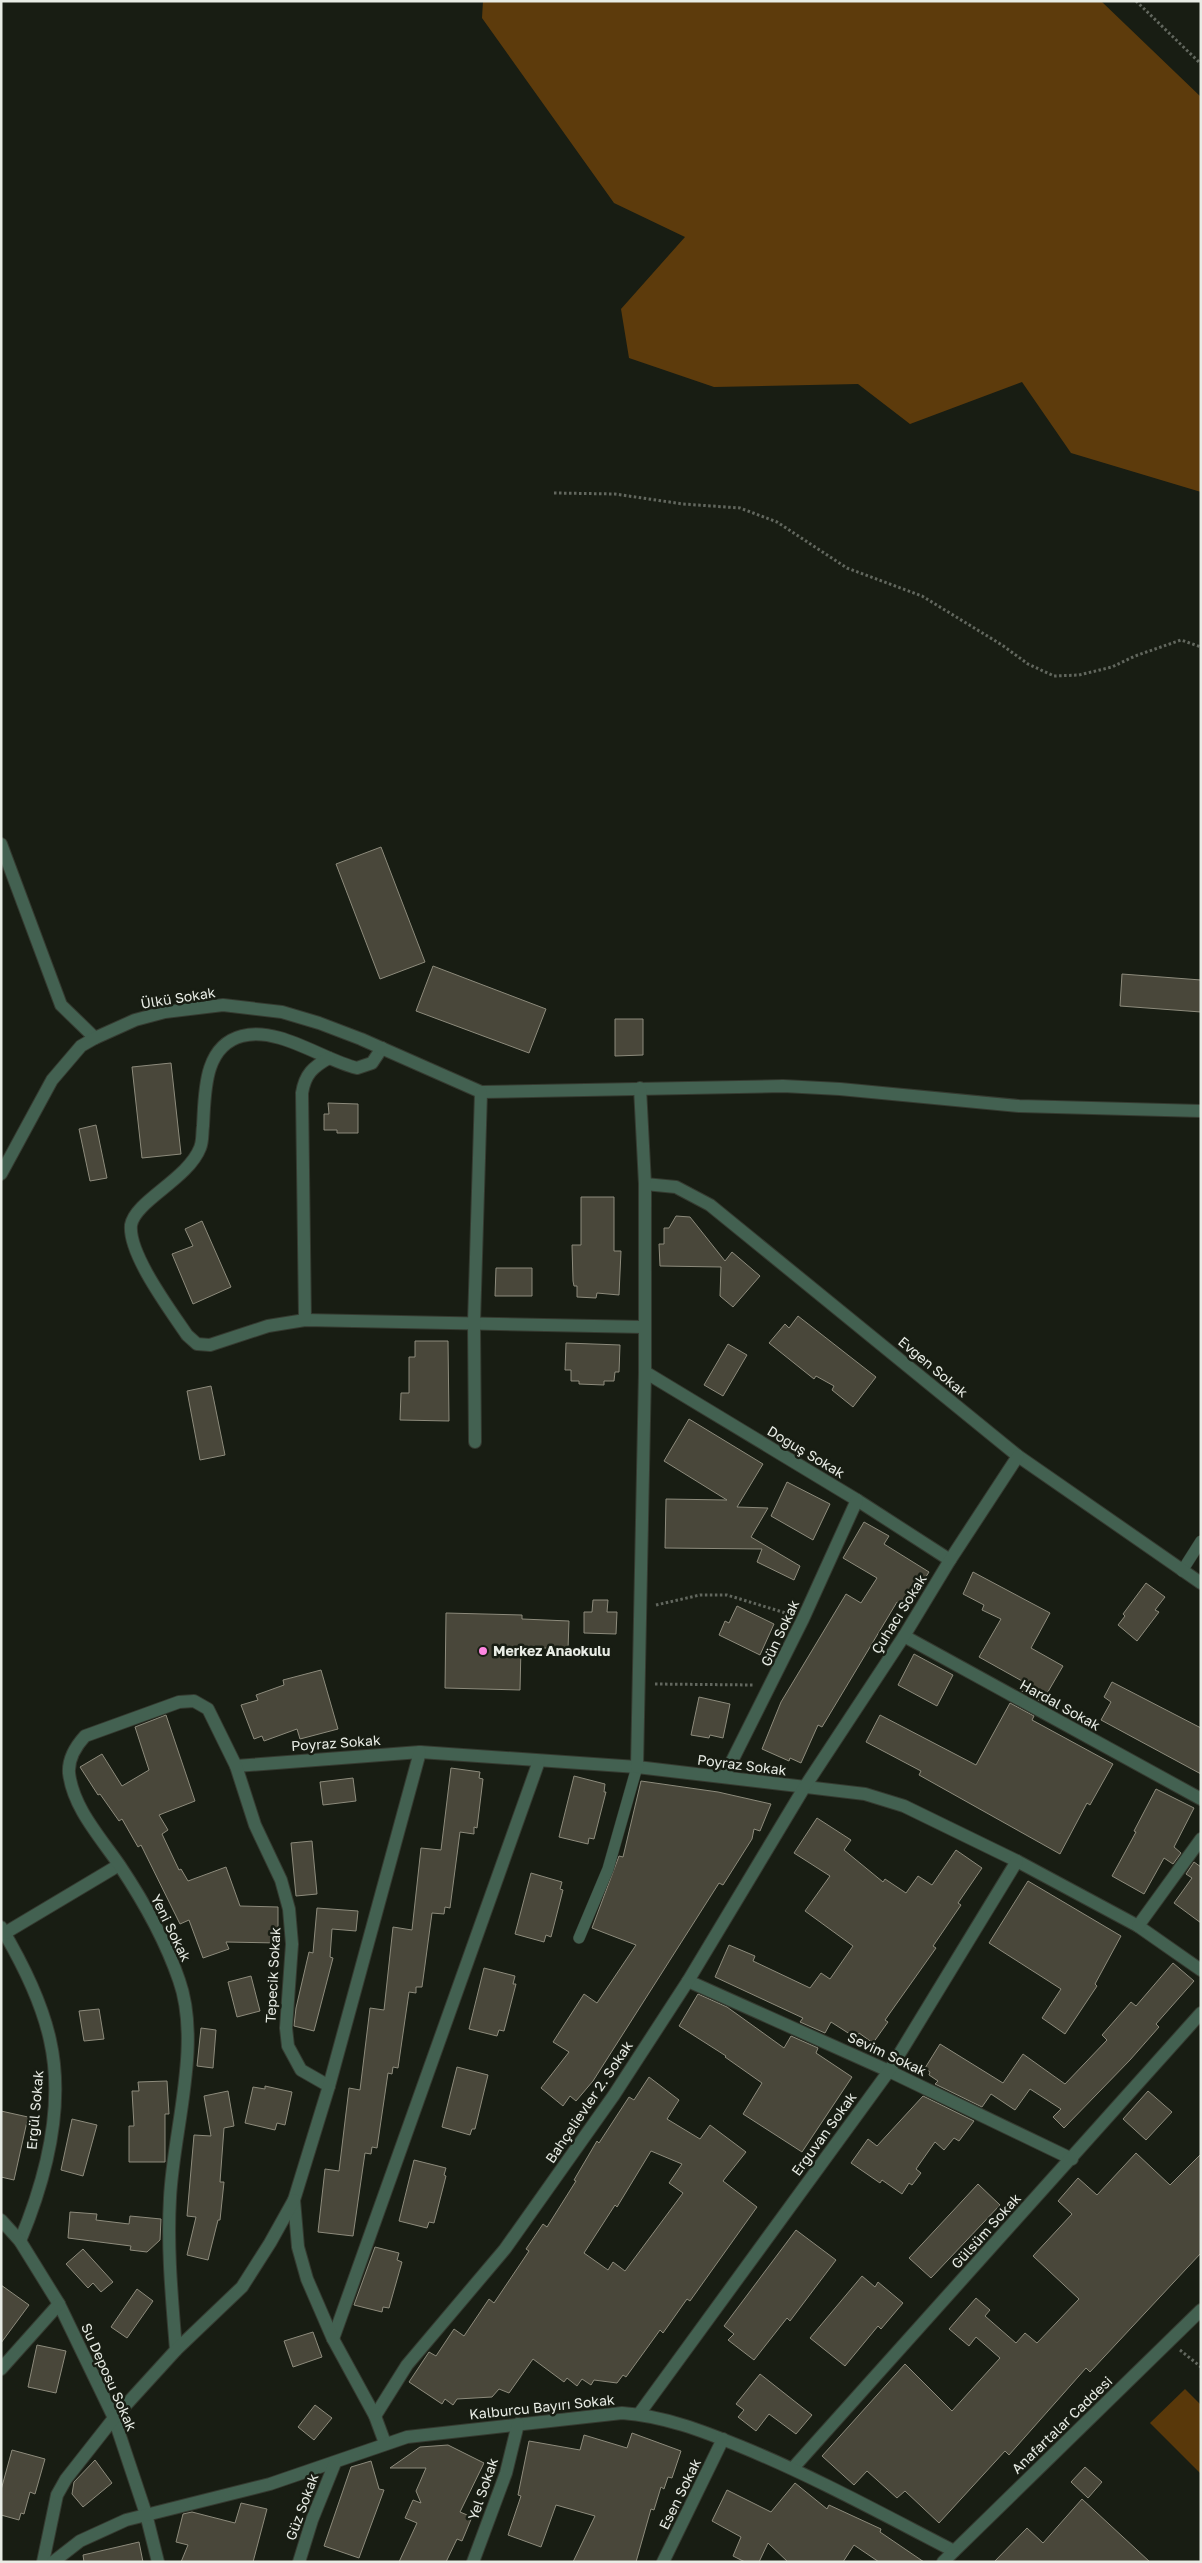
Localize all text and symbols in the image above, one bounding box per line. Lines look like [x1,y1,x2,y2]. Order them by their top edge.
street label: Ülkü Sokak [139,983,217,1012]
street label: Evgen Sokak [895,1333,972,1401]
street label: Doğuş Sokak [765,1422,848,1481]
street label: Çuhacı Sokak [867,1571,930,1657]
street label: Gün Sokak [757,1597,802,1669]
place label: Merkez Anaokulu [493,1642,610,1659]
marker: Merkez Anaokulu [477,1645,489,1657]
street label: Hardal Sokak [1017,1675,1103,1734]
street label: Poyraz Sokak [291,1731,381,1754]
street label: Poyraz Sokak [696,1751,788,1778]
street label: Yeni Sokak [148,1891,195,1964]
street label: Tepecik Sokak [261,1927,284,2023]
street label: Sevim Sokak [845,2028,930,2079]
street label: Bahçelievler 2. Sokak [541,2037,636,2166]
street label: Ergül Sokak [23,2069,46,2150]
street label: Erguvan Sokak [788,2088,860,2179]
street label: Gülsüm Sokak [947,2189,1024,2272]
street label: Su Deposu Sokak [78,2320,141,2433]
street label: Anafartalar Caddesi [1008,2372,1115,2477]
street label: Kalburcu Bayırı Sokak [468,2390,616,2423]
street label: Yel Sokak [464,2455,501,2522]
street label: Esen Sokak [655,2455,704,2532]
street label: Güz Sokak [282,2471,322,2543]

